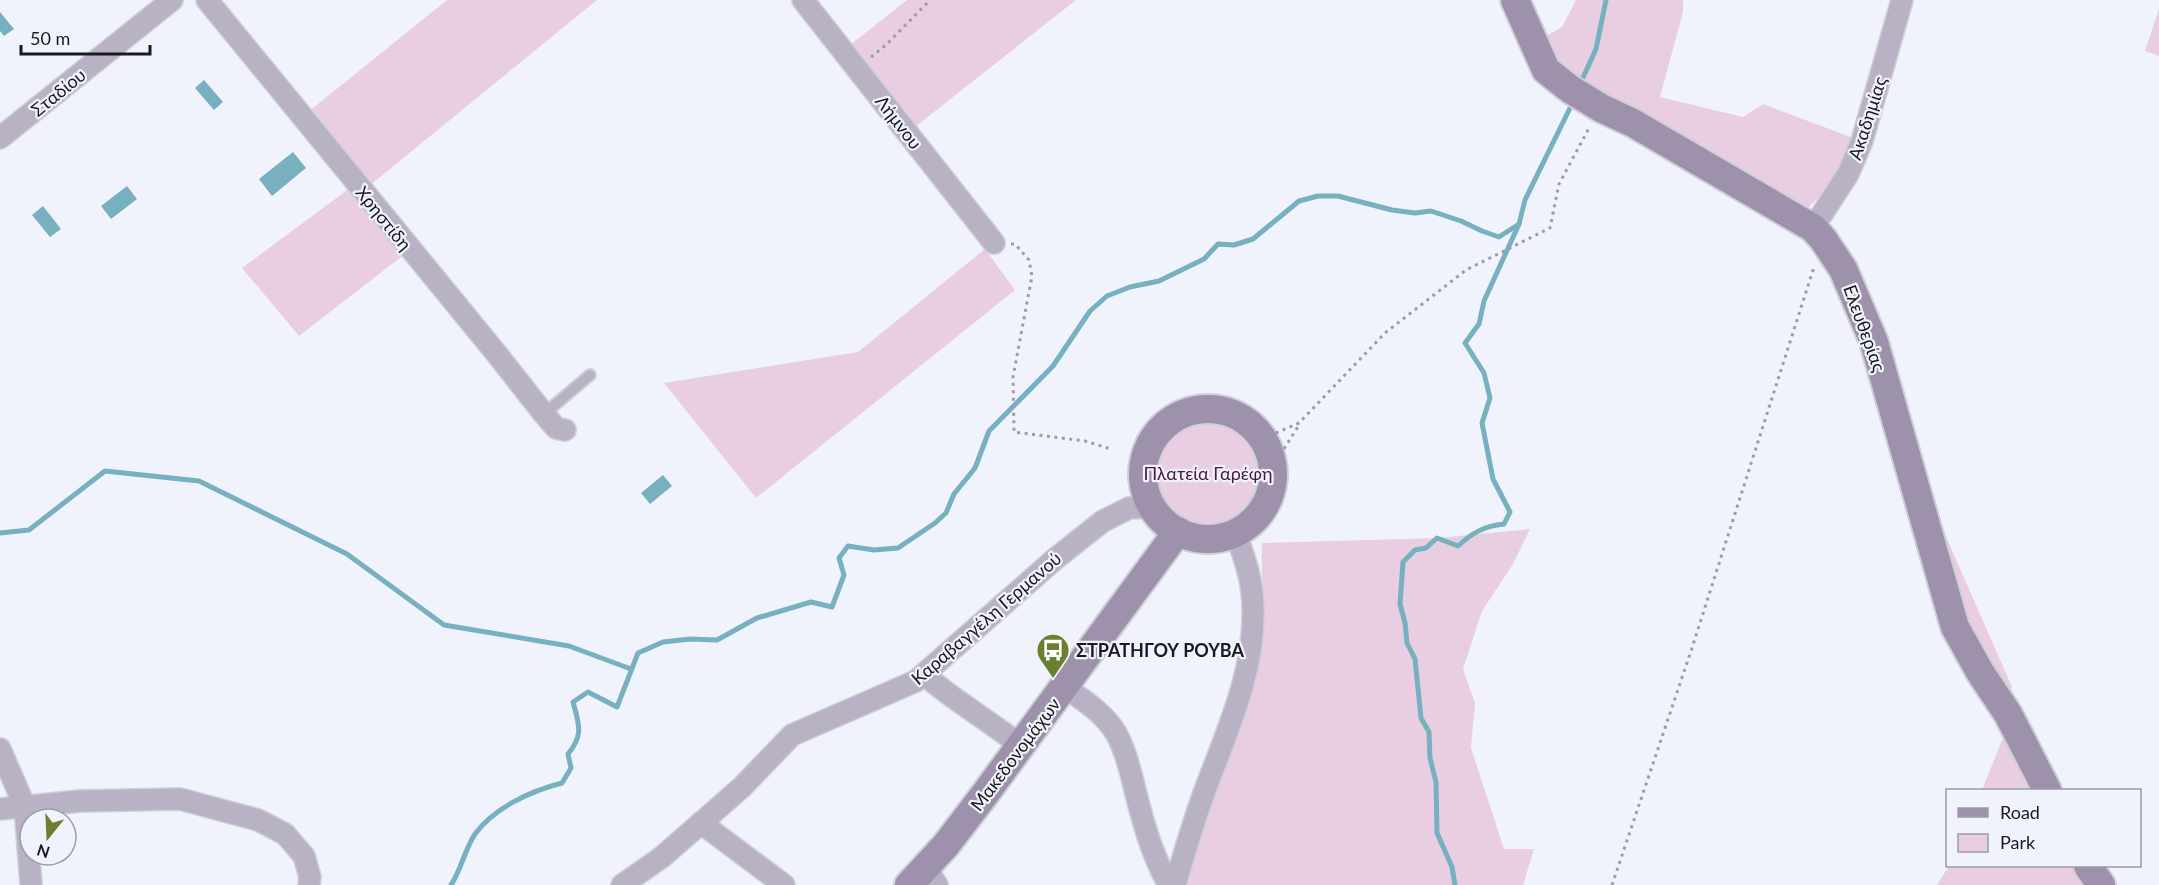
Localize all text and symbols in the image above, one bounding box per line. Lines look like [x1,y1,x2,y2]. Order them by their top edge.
scale bar [21,18,150,56]
text: 50 m [30,27,70,49]
street label: Σταδίου [26,63,90,121]
street label: Ακαδημίας [1843,73,1891,162]
street label: Λήμνου [871,91,927,153]
street label: Χρηστίδη [351,181,417,255]
street label: Ελευθερίας [1839,282,1891,375]
park label: Πλατεία Γαρέφη [1143,462,1273,484]
street label: Καραβαγγέλη Γερμανού [907,547,1065,689]
bus stop icon: ΣΤΡΑΤΗΓΟΥ ΡΟΥΒΑ [1035,632,1071,679]
place label: ΣΤΡΑΤΗΓΟΥ ΡΟΥΒΑ [1076,639,1244,661]
street label: Μακεδονομάχων [965,693,1065,815]
legend [1946,789,2141,867]
text: Road [2000,801,2040,823]
north arrow [18,807,78,867]
text: Park [2000,831,2036,853]
text: N [34,841,52,863]

